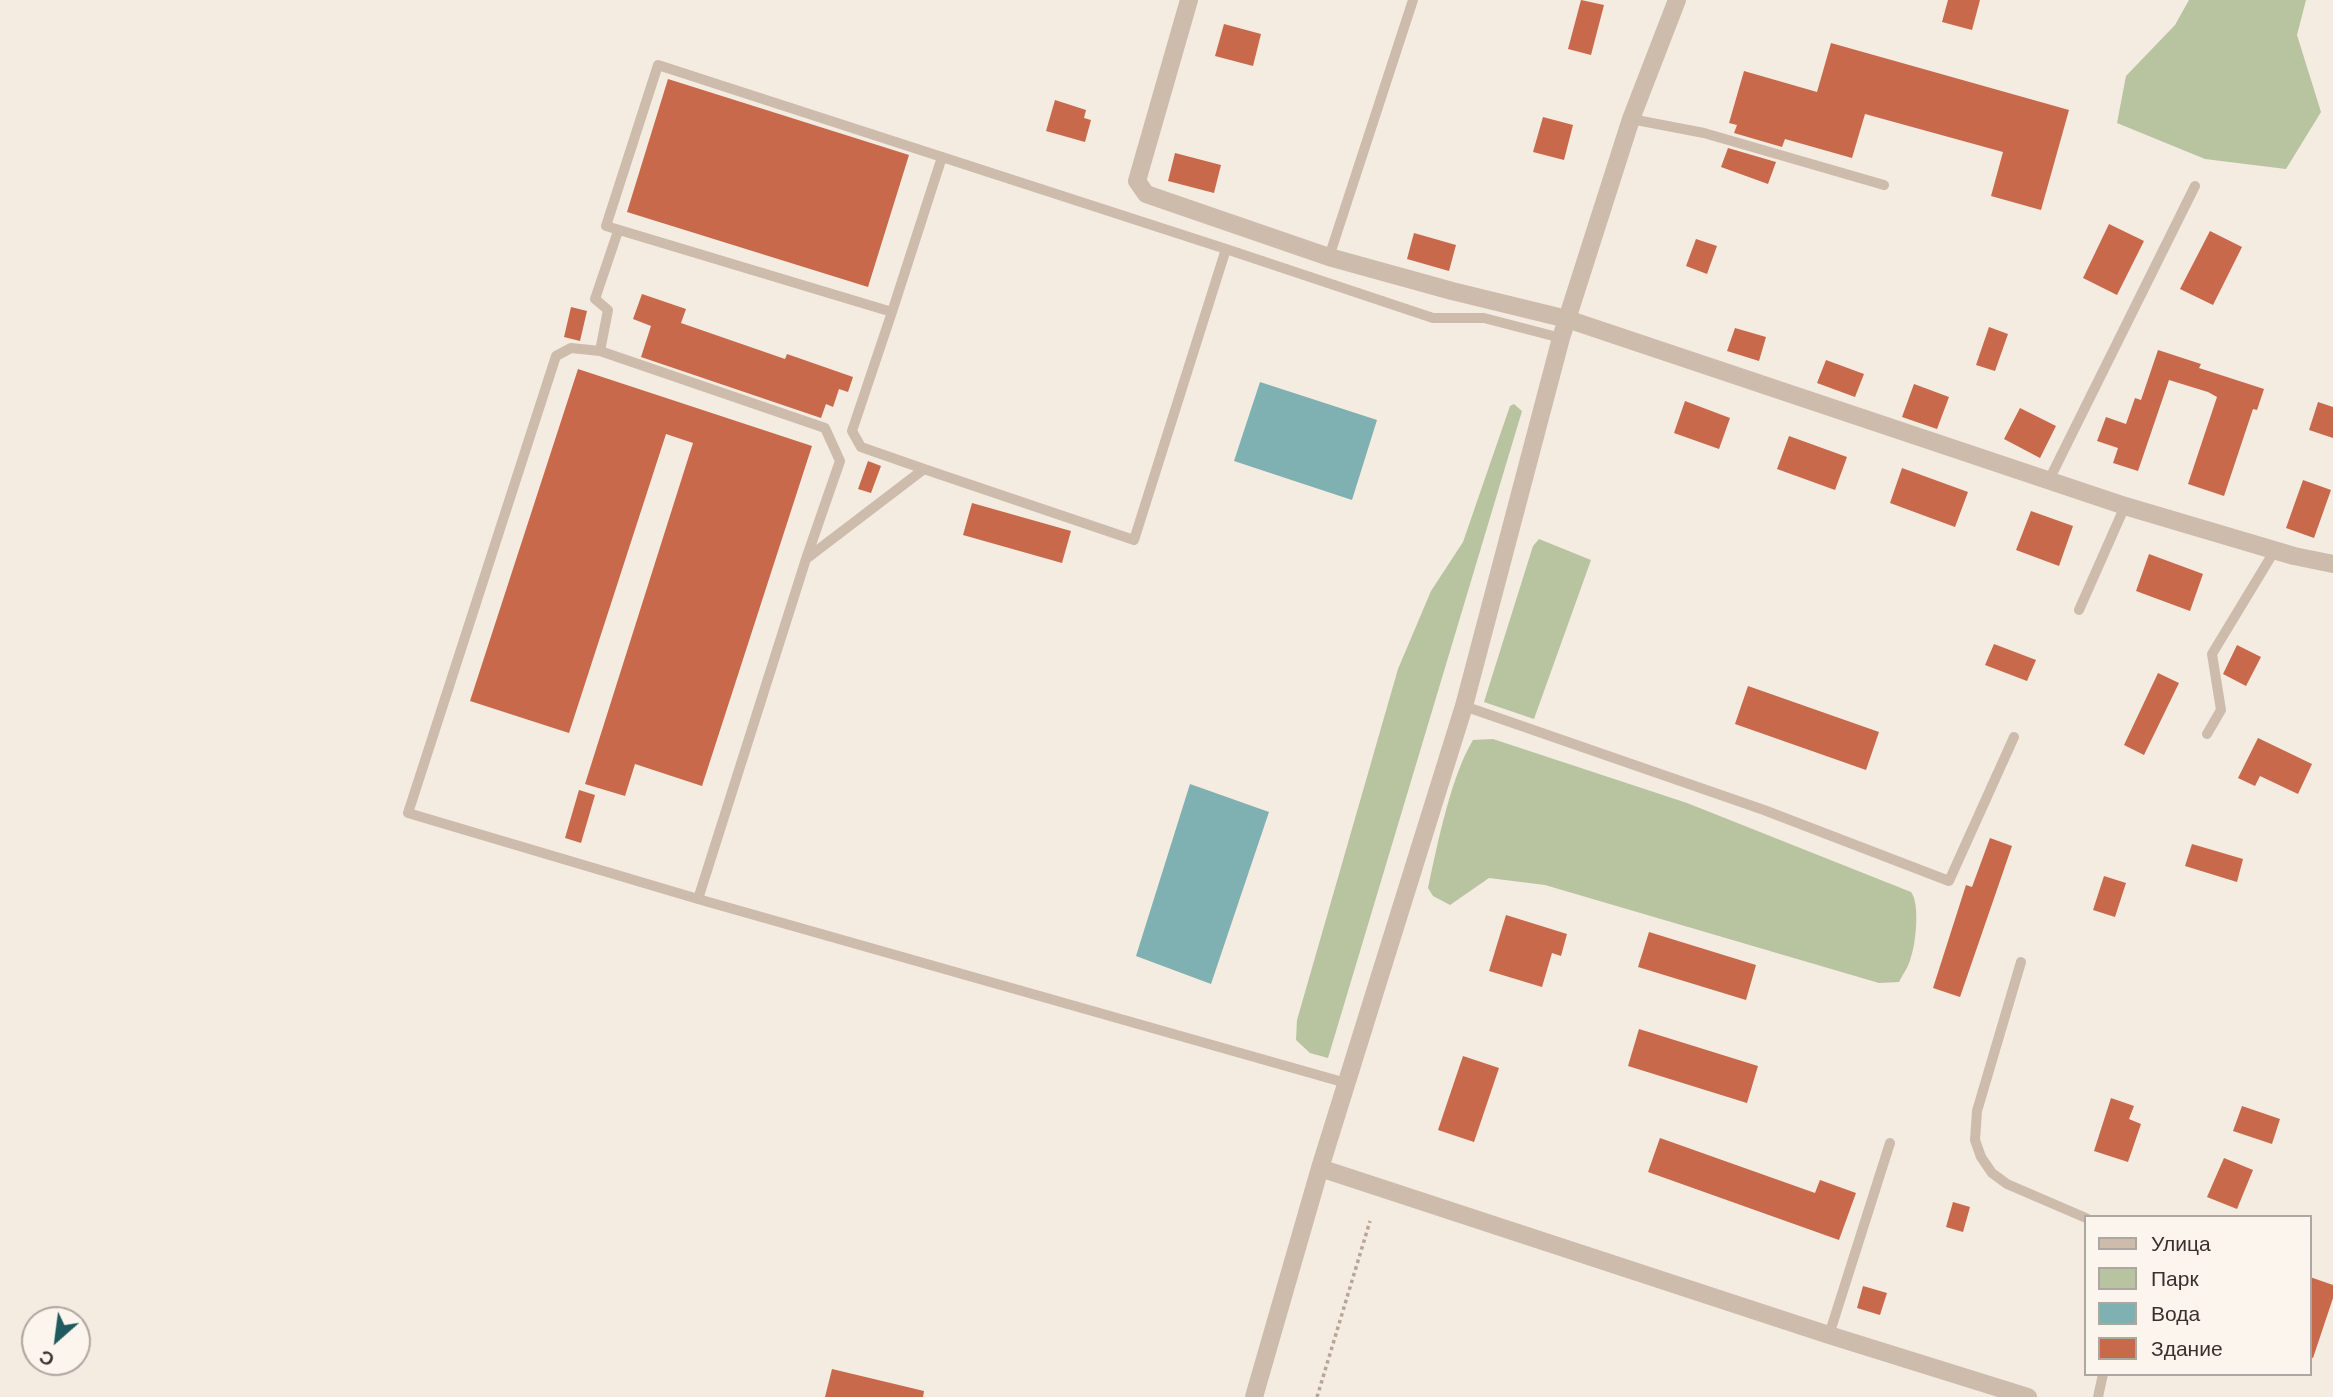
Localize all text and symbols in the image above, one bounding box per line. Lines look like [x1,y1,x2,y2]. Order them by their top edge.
legend [2084,1215,2312,1376]
text: Улица [2151,1231,2211,1256]
text: Парк [2151,1266,2199,1291]
text: Вода [2151,1301,2200,1326]
north arrow [21,1306,91,1376]
text: Здание [2151,1336,2223,1361]
text: С [35,1345,58,1372]

